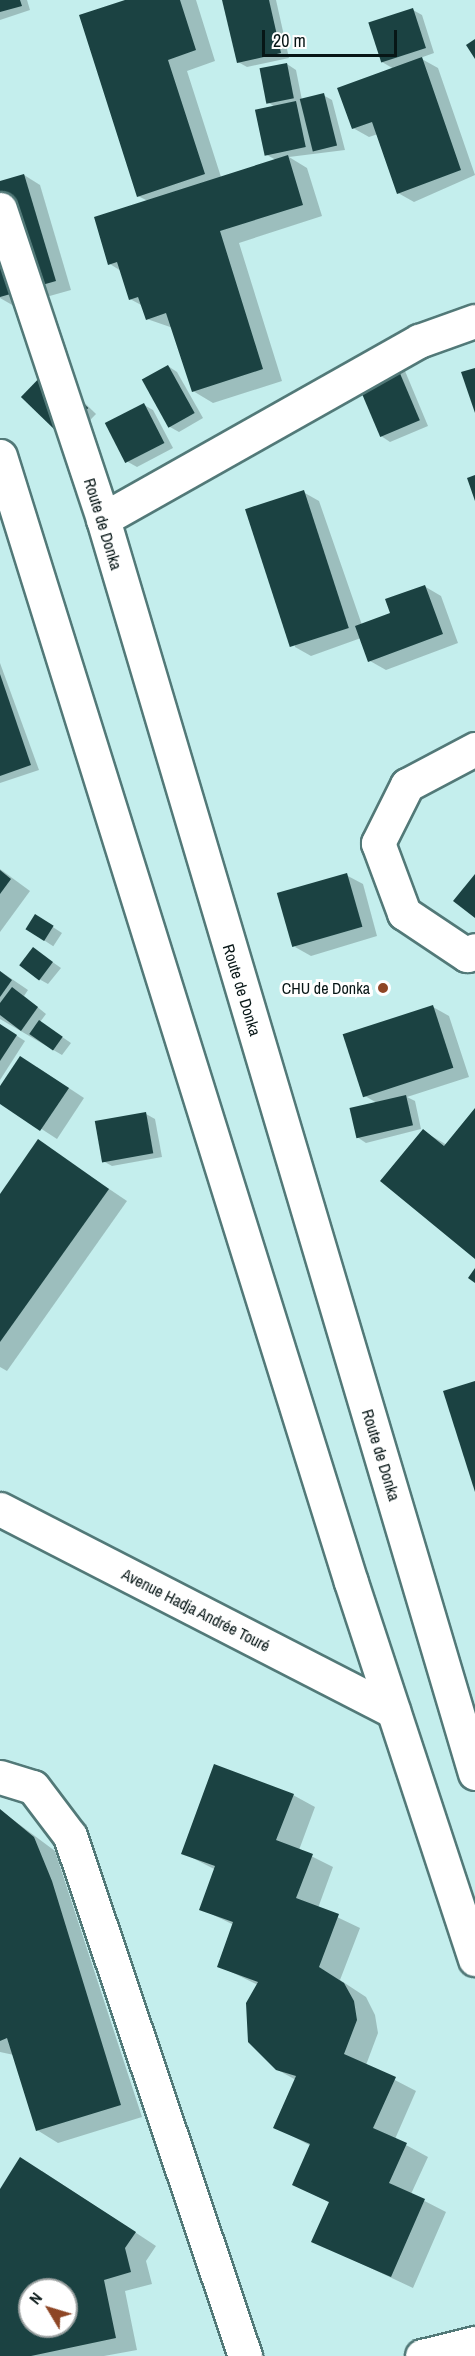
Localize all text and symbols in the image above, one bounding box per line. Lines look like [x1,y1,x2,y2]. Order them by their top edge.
scale bar [265,18,400,56]
text: 20 m [273,28,306,53]
street label: Route de Donka [80,476,126,572]
street label: Route de Donka [219,942,265,1038]
place label: CHU de Donka [282,978,370,998]
marker: CHU de Donka [374,979,392,997]
street label: Route de Donka [358,1407,404,1503]
street label: Avenue Hadja Andrée Touré [118,1564,274,1656]
north arrow [18,2278,78,2338]
text: N [24,2288,47,2309]

